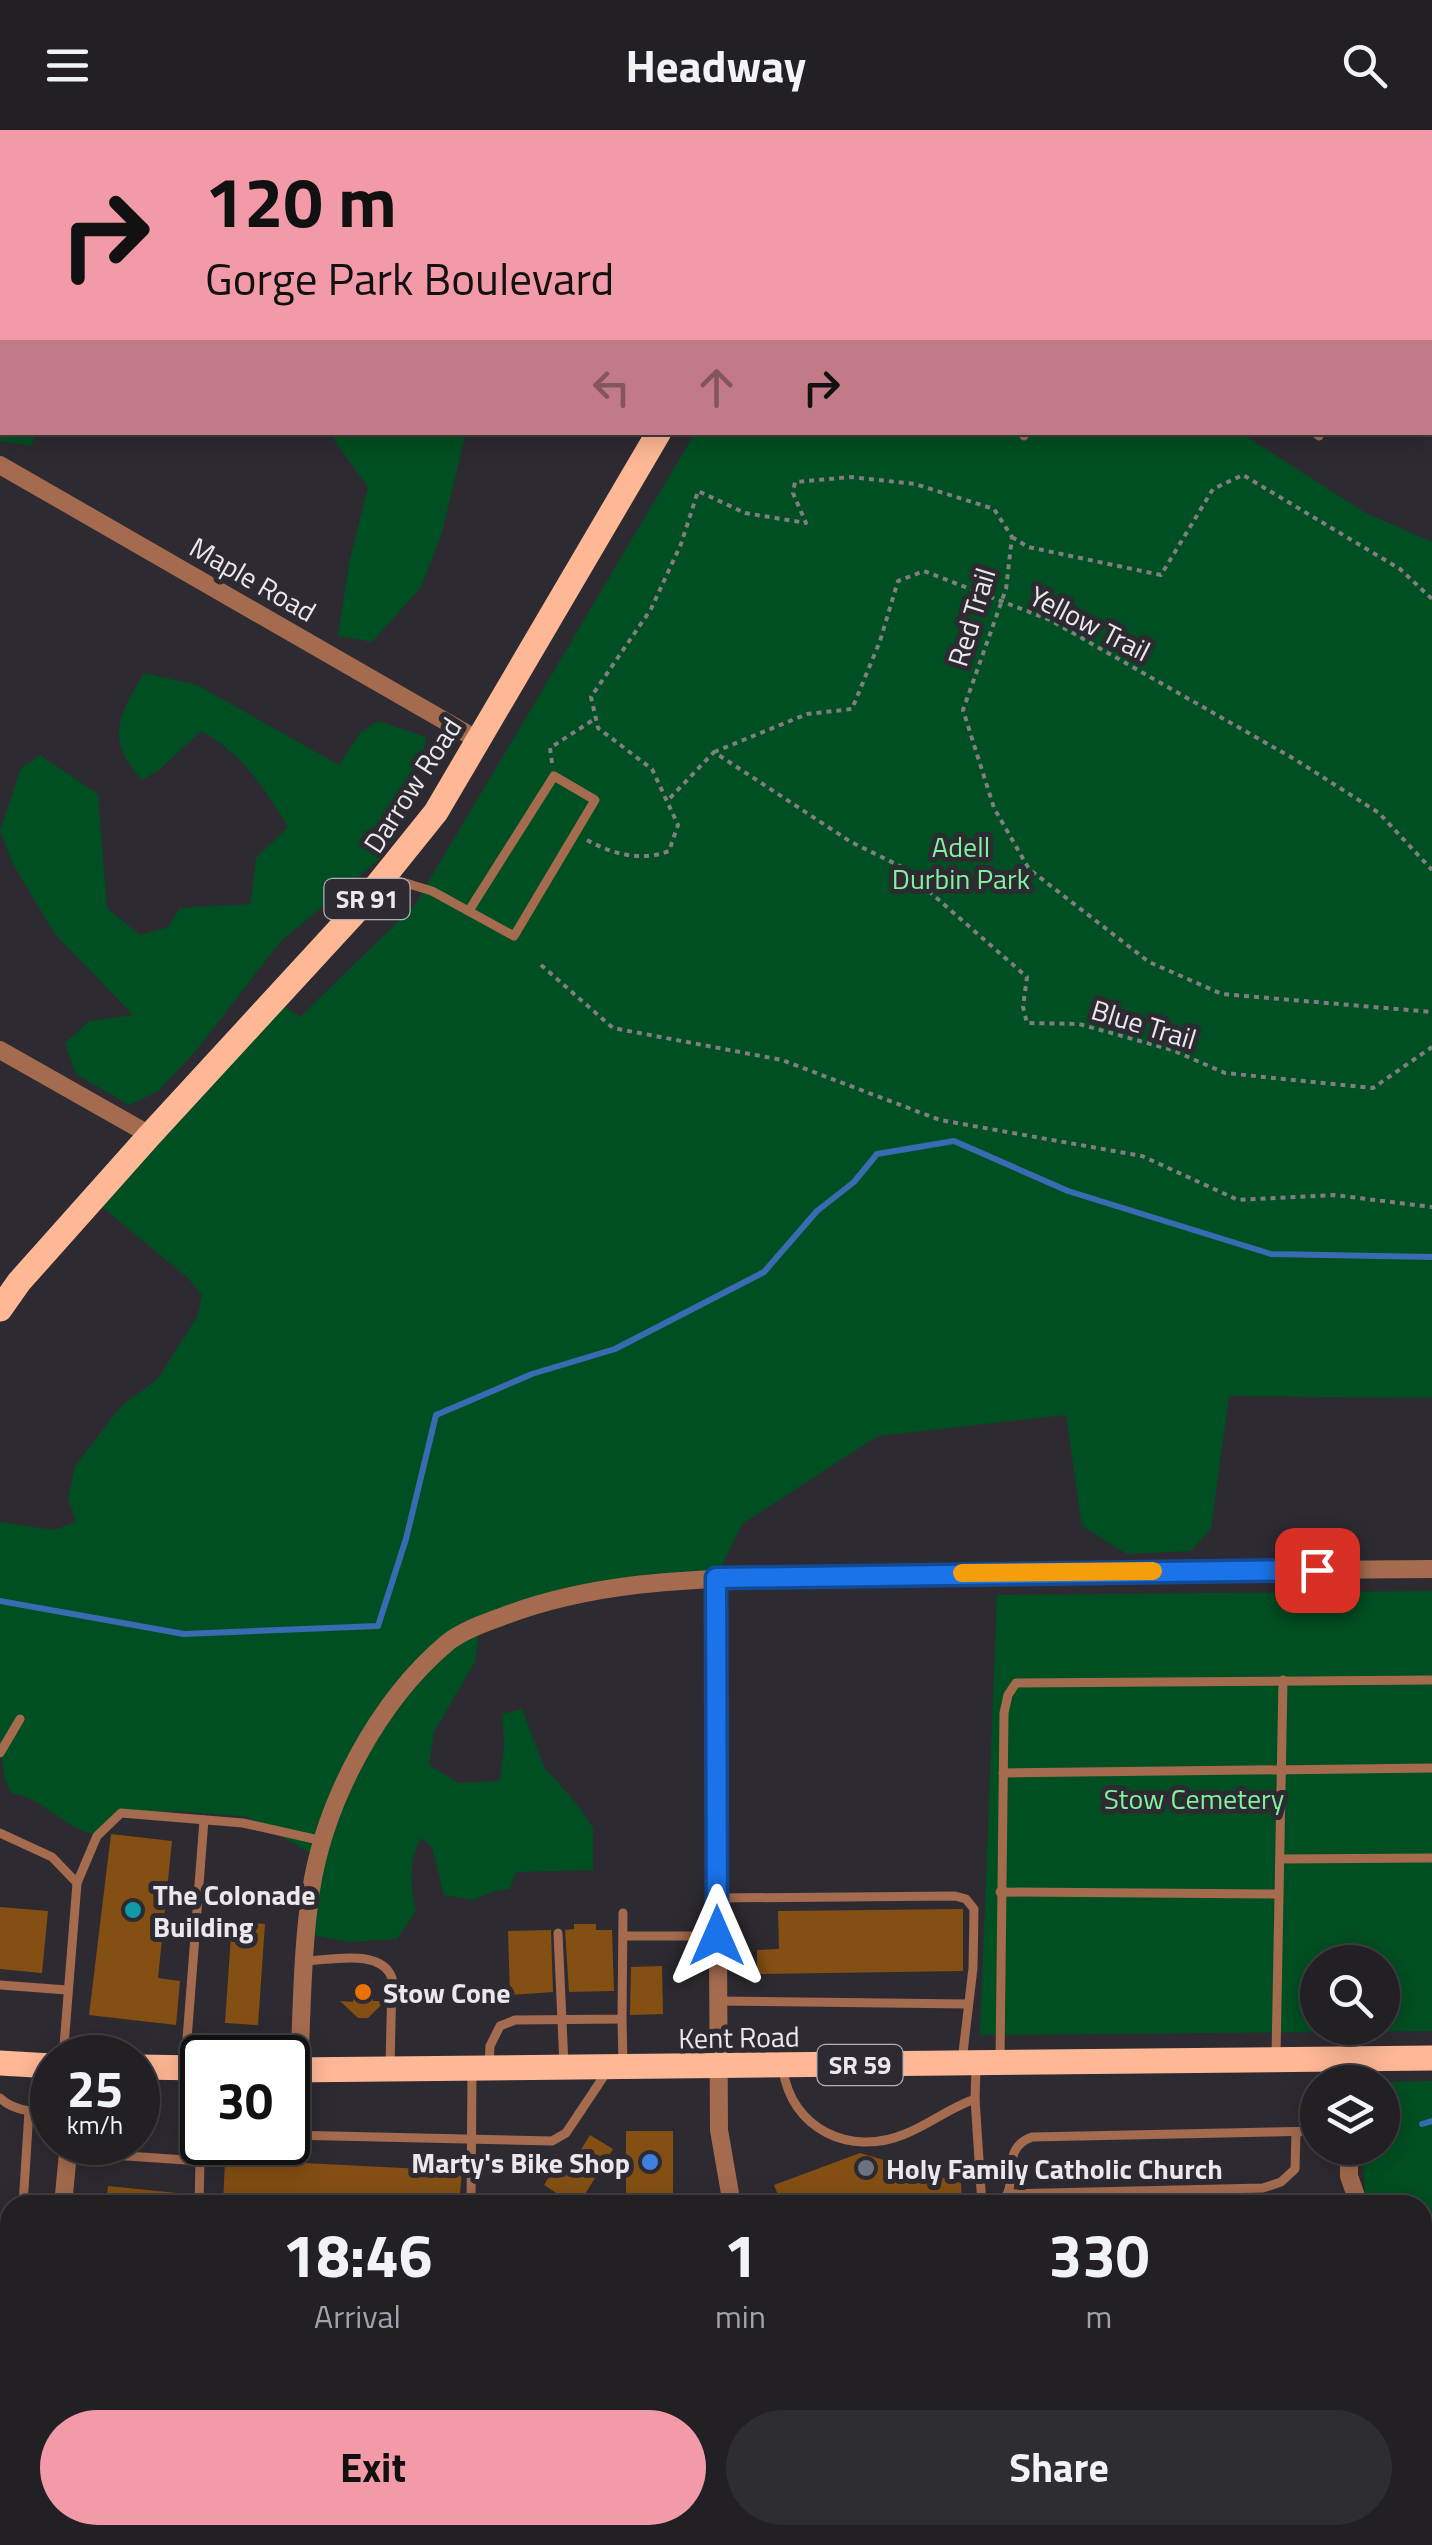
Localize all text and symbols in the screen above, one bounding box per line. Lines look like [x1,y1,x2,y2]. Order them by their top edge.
text: Headway [626,31,806,99]
icon: menu [40,38,95,93]
icon: search [1337,38,1392,93]
text: 120 m [205,148,397,254]
icon: right [40,170,170,300]
text: Gorge Park Boulevard [205,244,614,312]
icon: left [584,360,639,415]
icon: ahead [689,360,744,415]
icon: right [794,360,849,415]
street label: Maple Road [182,525,324,633]
street label: Red Trail [936,563,1006,671]
street label: Yellow Trail [1022,574,1158,672]
street label: Darrow Road [352,709,472,861]
park label: Adell Durbin Park [892,825,1030,900]
road number: SR 91 [324,879,410,919]
street label: Blue Trail [1086,988,1202,1060]
pin [1275,1528,1360,1613]
icon: arrive [1290,1543,1345,1598]
park label: Stow Cemetery [1104,1777,1284,1820]
place label: The Colonade Building [153,1873,315,1948]
position arrow [665,1884,769,1988]
marker: The Colonade Building [122,1899,144,1921]
map controls [1300,1945,1400,2165]
button: search [1300,1945,1400,2045]
place label: Stow Cone [383,1971,511,2014]
marker: Stow Cone [352,1981,374,2003]
street label: Kent Road [678,2014,800,2060]
speed limit sign: 30 [180,2035,310,2165]
road number: SR 59 [818,2045,902,2085]
text: 25 [67,2050,123,2126]
button: layers [1300,2065,1400,2165]
text: km/h [67,2106,123,2144]
place label: Marty's Bike Shop [411,2141,630,2184]
place label: Holy Family Catholic Church [886,2147,1223,2190]
marker: Marty's Bike Shop [639,2151,661,2173]
marker: Holy Family Catholic Church [855,2157,877,2179]
text: 18:46 [283,2209,432,2300]
text: 1 [724,2209,757,2300]
text: 330 [1049,2209,1149,2300]
text: Arrival [314,2292,401,2340]
text: min [715,2292,766,2340]
text: m [1086,2292,1112,2340]
button: Exit [40,2410,706,2525]
button: Share [726,2410,1392,2525]

